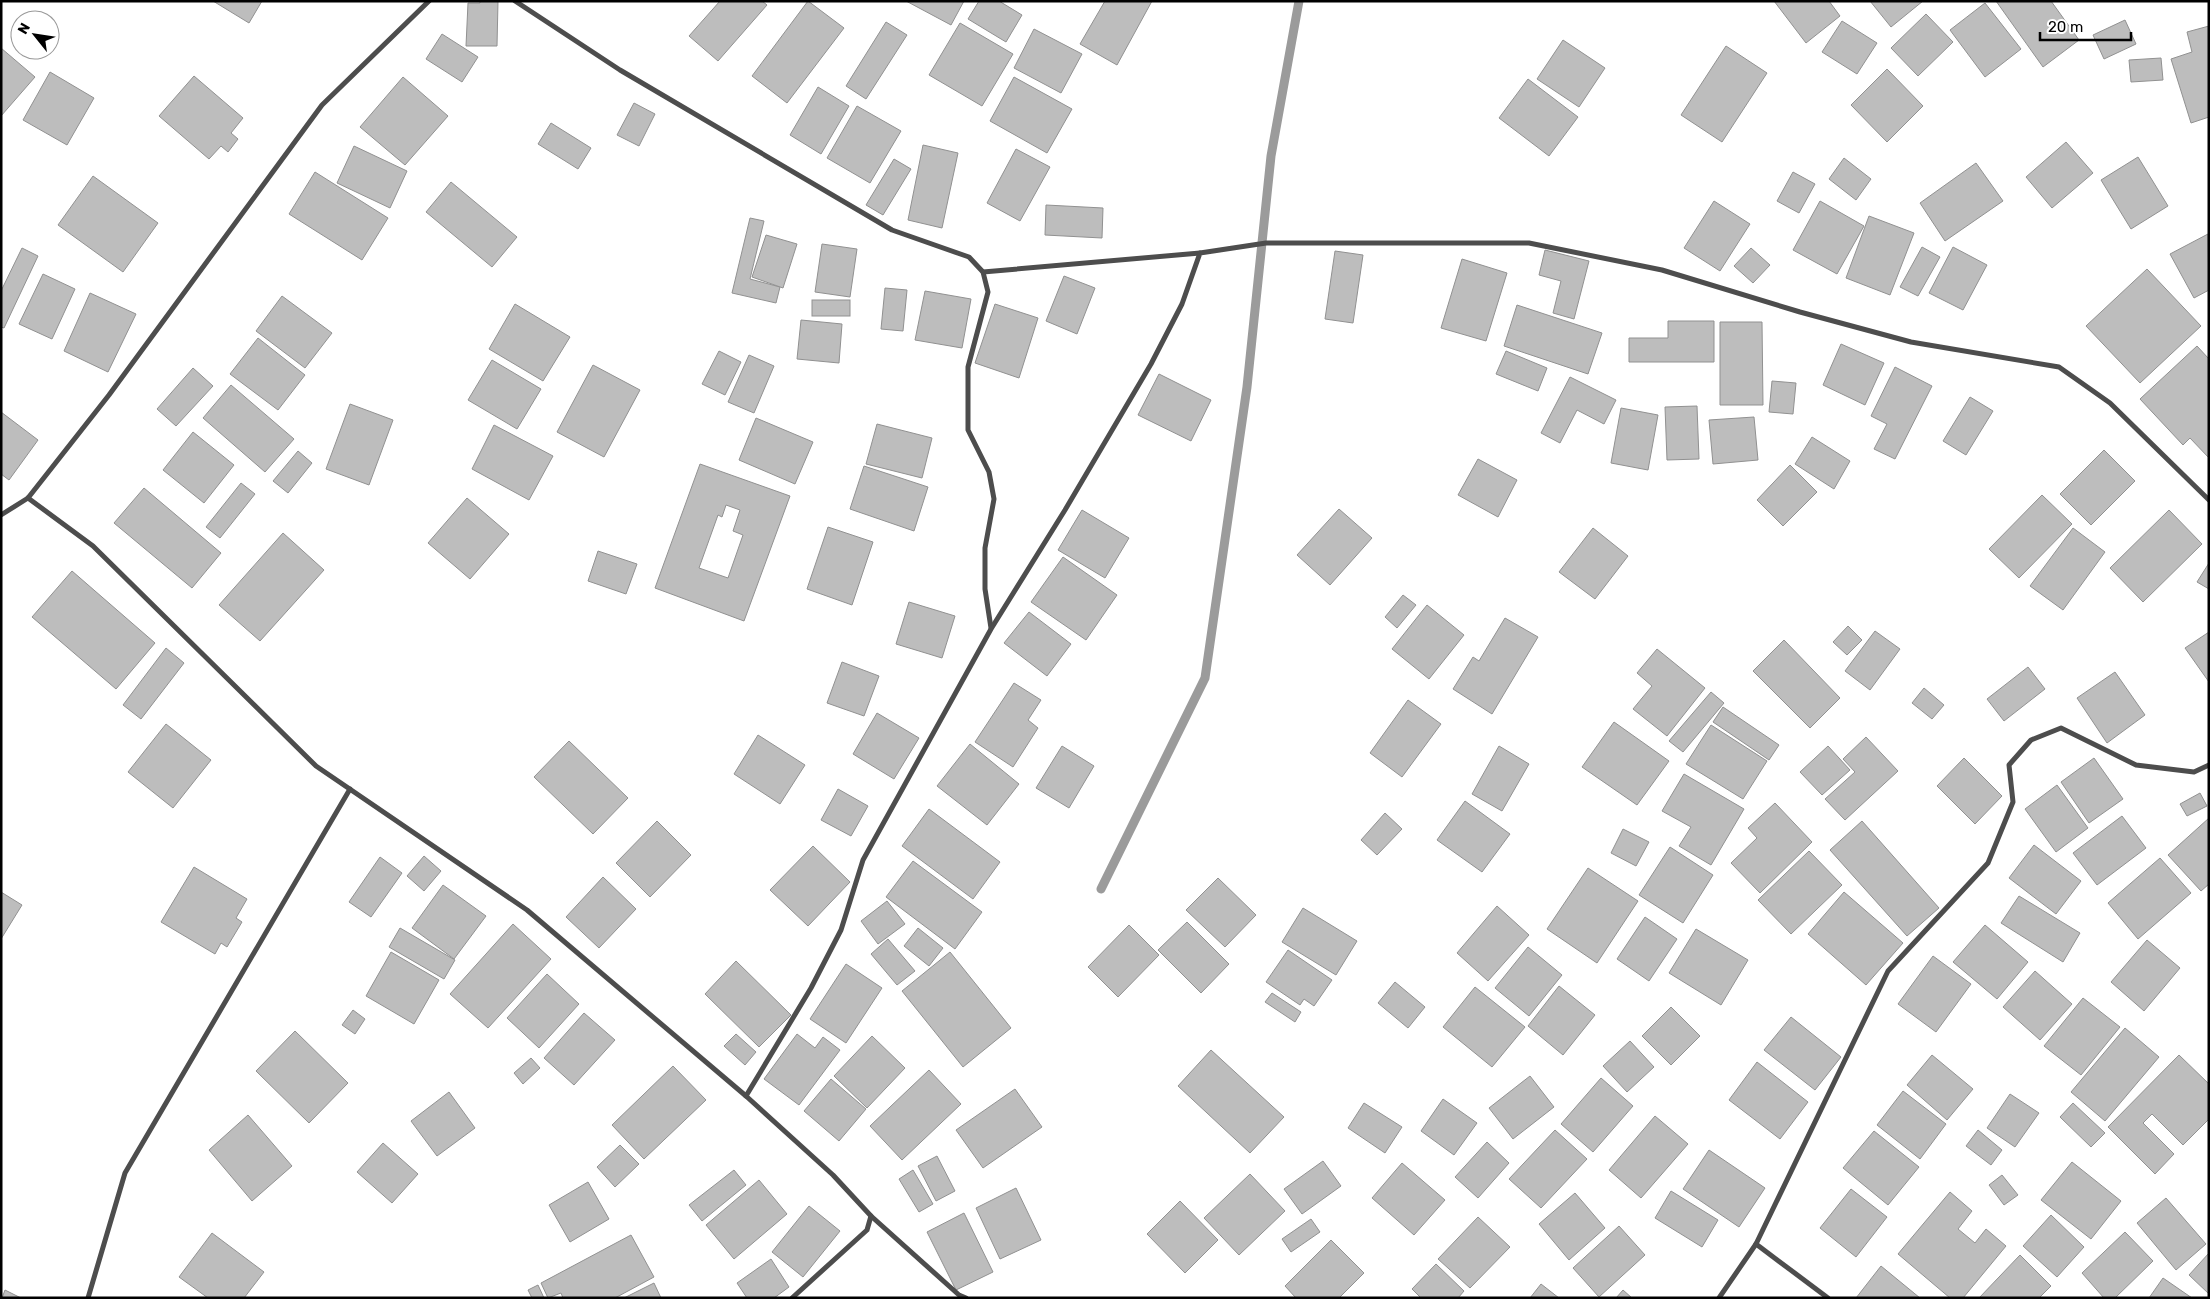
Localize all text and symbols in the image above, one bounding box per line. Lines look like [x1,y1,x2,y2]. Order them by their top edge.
north arrow [10,10,60,60]
scale bar [2040,10,2131,42]
text: 20 m [2048,18,2083,36]
text: N [14,20,34,37]

